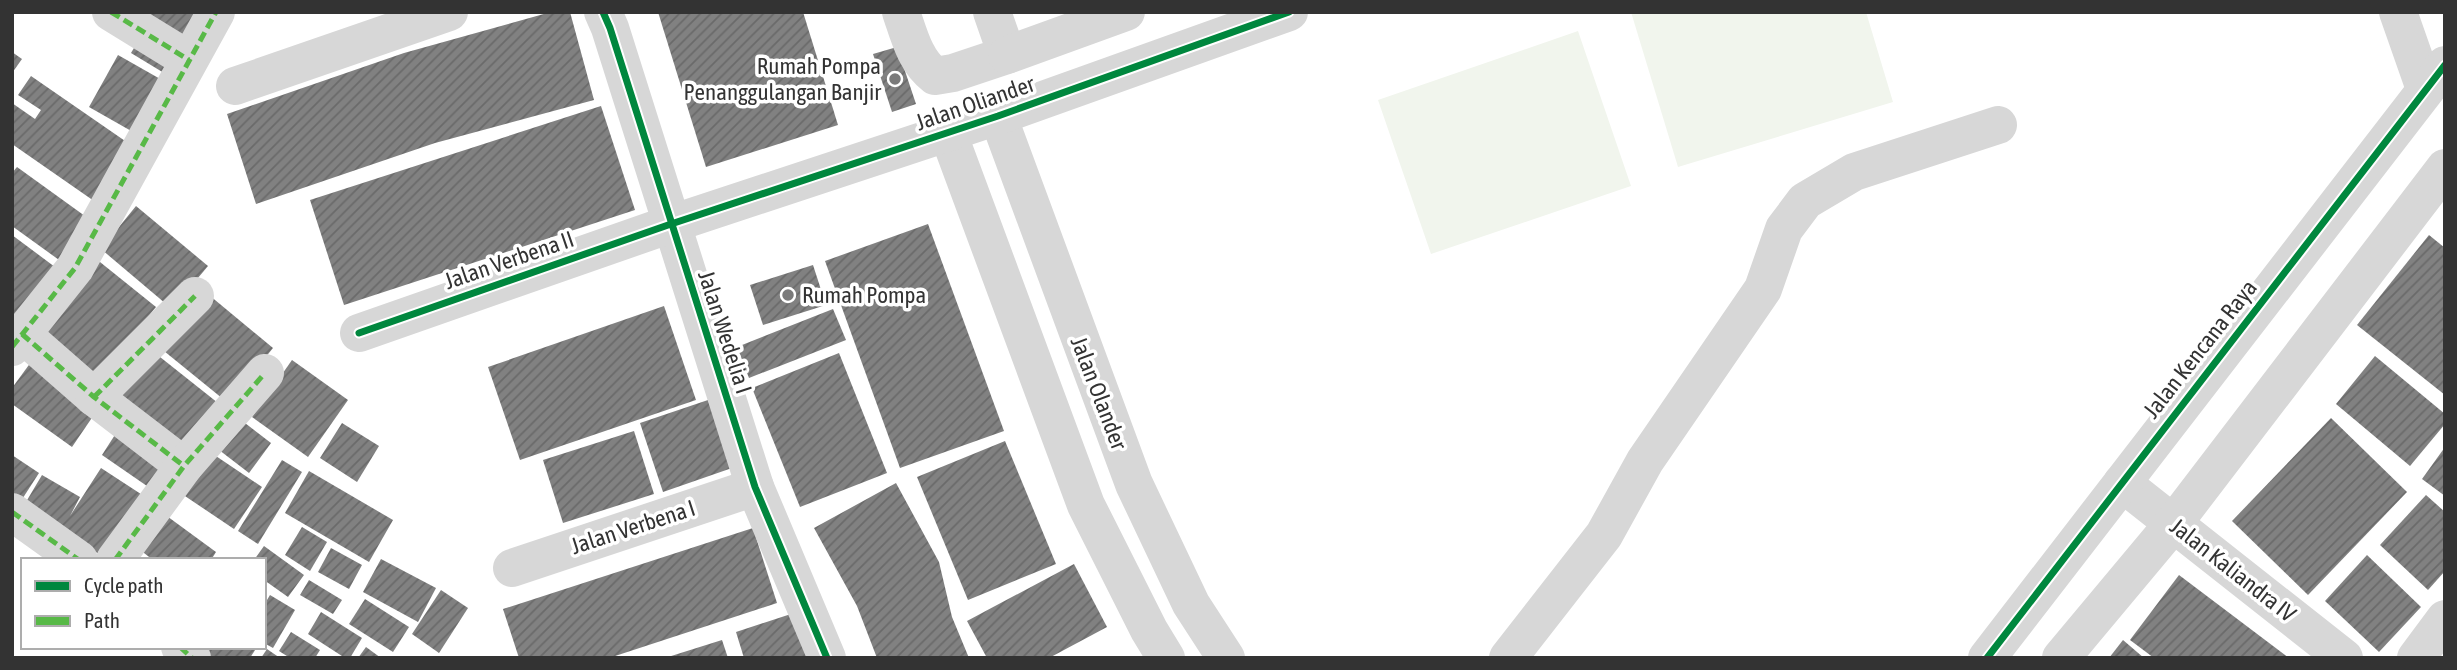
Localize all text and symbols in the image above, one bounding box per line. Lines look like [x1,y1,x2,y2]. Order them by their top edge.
place label: Rumah Pompa Penanggulangan Banjir [684,53,882,105]
street label: Jalan Oliander [912,70,1039,135]
marker: Rumah Pompa Penanggulangan Banjir [887,71,903,87]
street label: Jalan Verbena II [441,226,577,294]
street label: Jalan Wedelia I [693,267,757,397]
street label: Jalan Kencana Raya [2138,275,2262,423]
place label: Rumah Pompa [802,282,926,308]
marker: Rumah Pompa [780,287,796,303]
street label: Jalan Olander [1066,333,1133,454]
street label: Jalan Verbena I [568,495,698,559]
street label: Jalan Kaliandra IV [2165,513,2302,628]
legend [21,558,266,649]
text: Cycle path [84,573,163,597]
text: Path [84,608,120,632]

